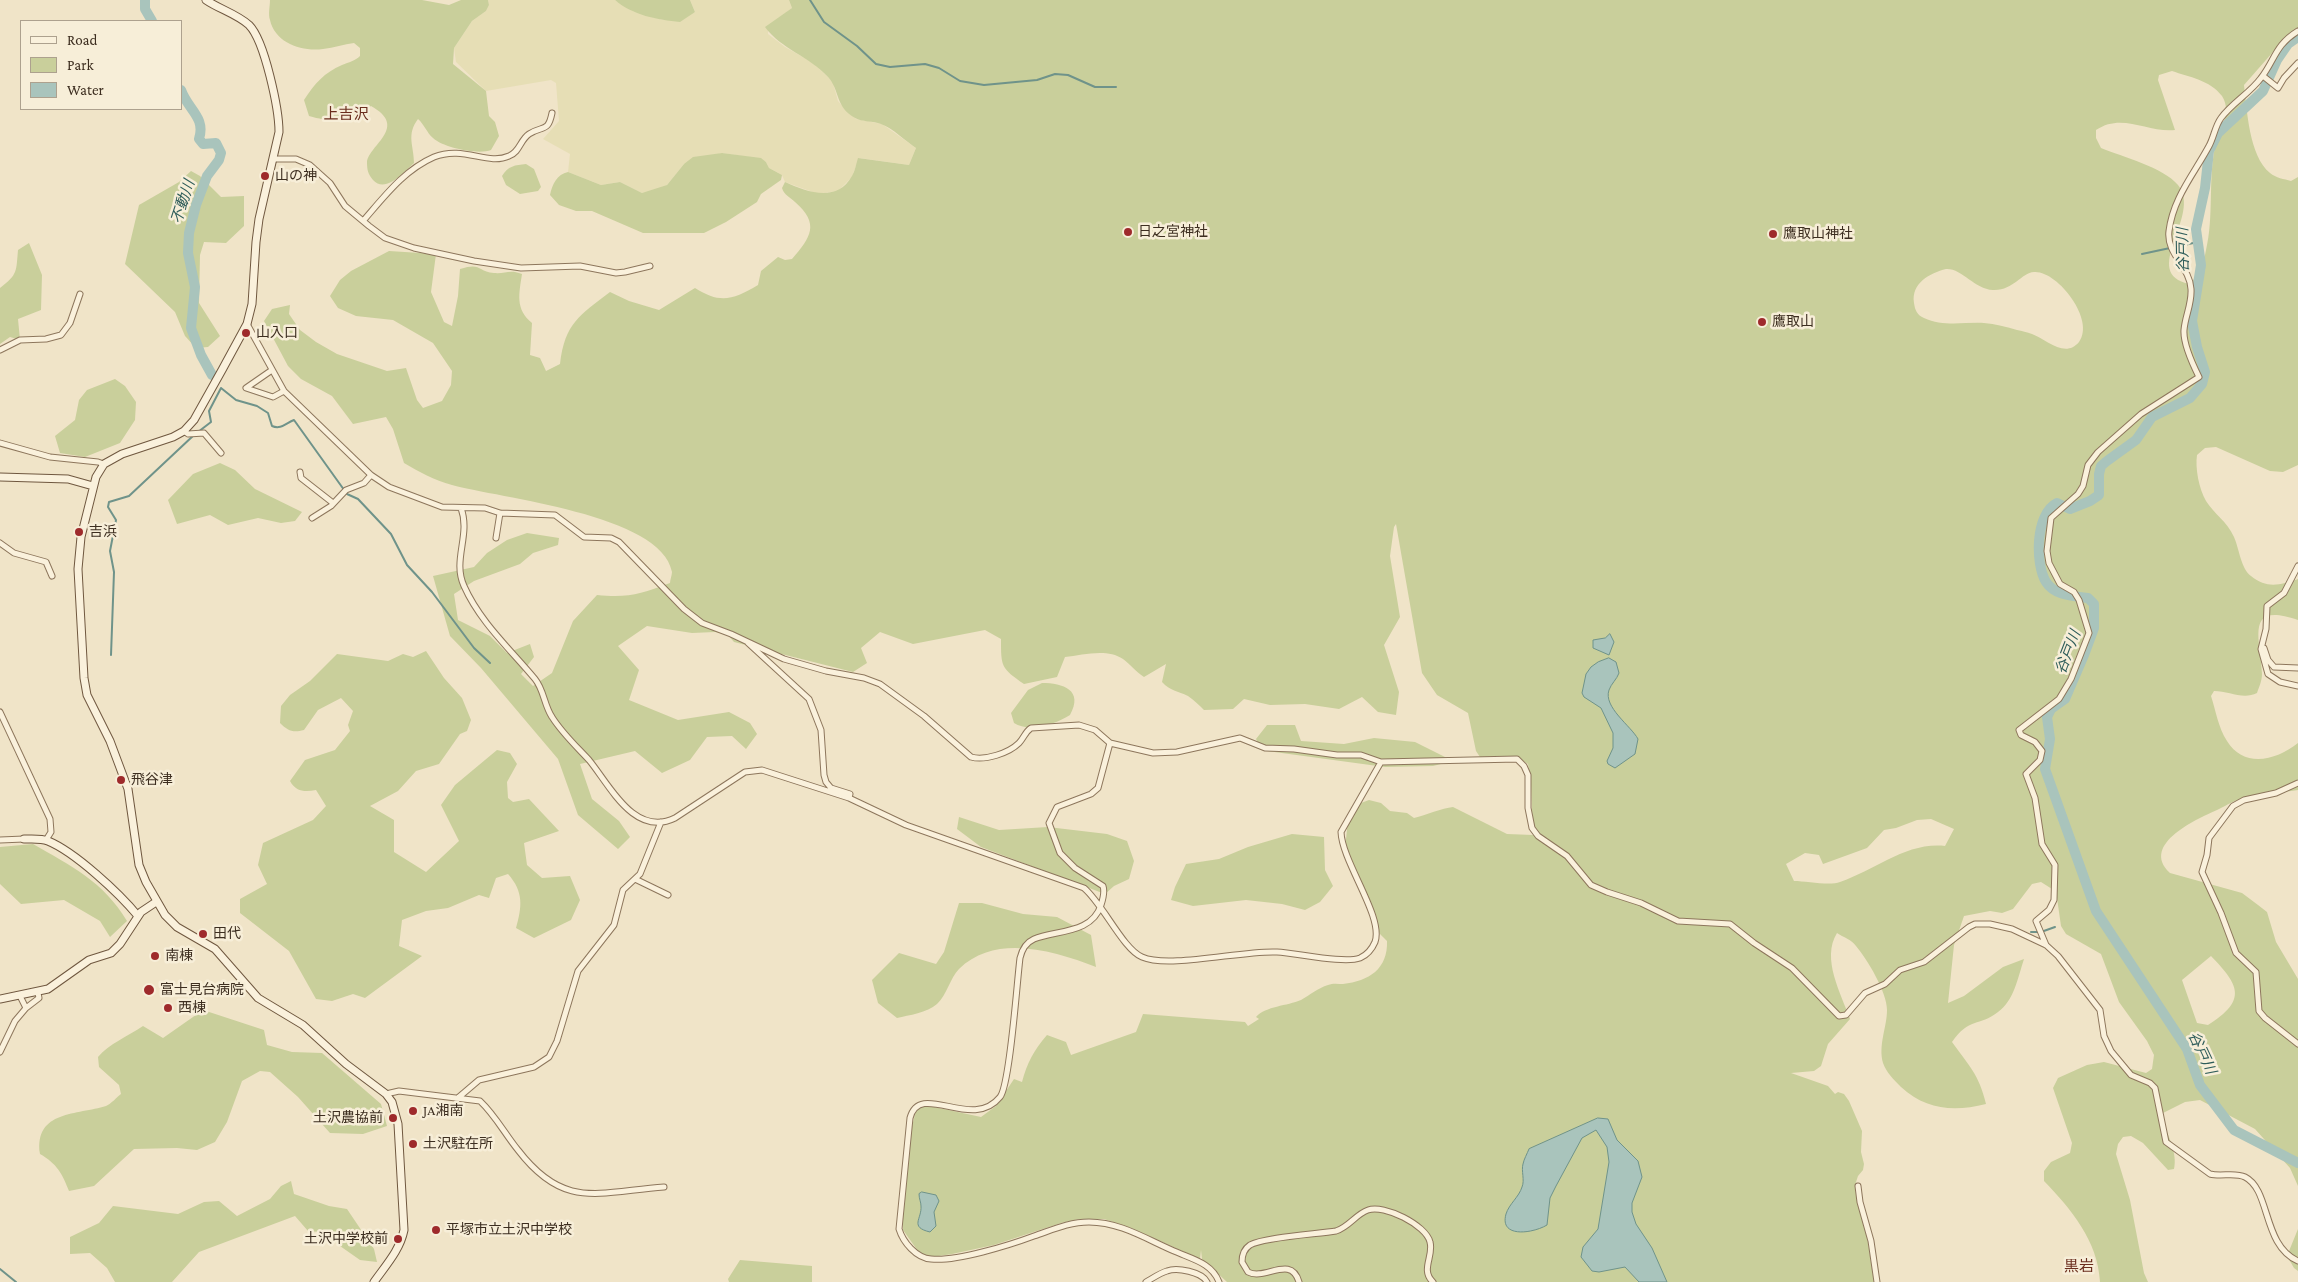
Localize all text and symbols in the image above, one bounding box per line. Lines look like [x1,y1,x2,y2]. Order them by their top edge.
legend [20,20,182,110]
text: Road [67,32,97,48]
text: Park [67,57,94,73]
text: Water [67,82,104,98]
district label: 上吉沢 [324,105,368,123]
place label: 山の神 [275,168,317,184]
marker: 山の神 [259,170,271,182]
water label: 不動川 [167,178,199,226]
place label: 日之宮神社 [1138,224,1208,240]
marker: 日之宮神社 [1122,226,1134,238]
place label: 鷹取山神社 [1783,226,1853,242]
water label: 谷戸川 [2174,227,2192,273]
marker: 鷹取山神社 [1767,228,1779,240]
place label: 鷹取山 [1772,314,1814,330]
marker: 鷹取山 [1756,316,1768,328]
place label: 山入口 [256,325,298,341]
marker: 山入口 [240,327,252,339]
place label: 吉浜 [89,524,117,540]
marker: 吉浜 [73,526,85,538]
water label: 谷戸川 [2052,628,2084,676]
place label: 飛谷津 [131,772,173,788]
marker: 飛谷津 [115,774,127,786]
place label: 田代 [213,926,241,942]
marker: 田代 [197,928,209,940]
place label: 南棟 [165,948,193,964]
marker: 南棟 [149,950,161,962]
place label: 富士見台病院 [160,982,244,998]
marker: 富士見台病院 [142,983,156,997]
place label: 西棟 [178,1000,206,1016]
marker: 西棟 [162,1002,174,1014]
water label: 谷戸川 [2184,1029,2220,1077]
place label: JA湘南 [423,1103,463,1119]
marker: JA湘南 [407,1105,419,1117]
place label: 土沢農協前 [313,1110,383,1126]
marker: 土沢農協前 [387,1112,399,1124]
place label: 土沢駐在所 [423,1136,493,1152]
marker: 土沢駐在所 [407,1138,419,1150]
place label: 平塚市立土沢中学校 [446,1222,572,1238]
marker: 平塚市立土沢中学校 [430,1224,442,1236]
place label: 土沢中学校前 [304,1231,388,1247]
marker: 土沢中学校前 [392,1233,404,1245]
district label: 黒岩 [2064,1257,2094,1275]

